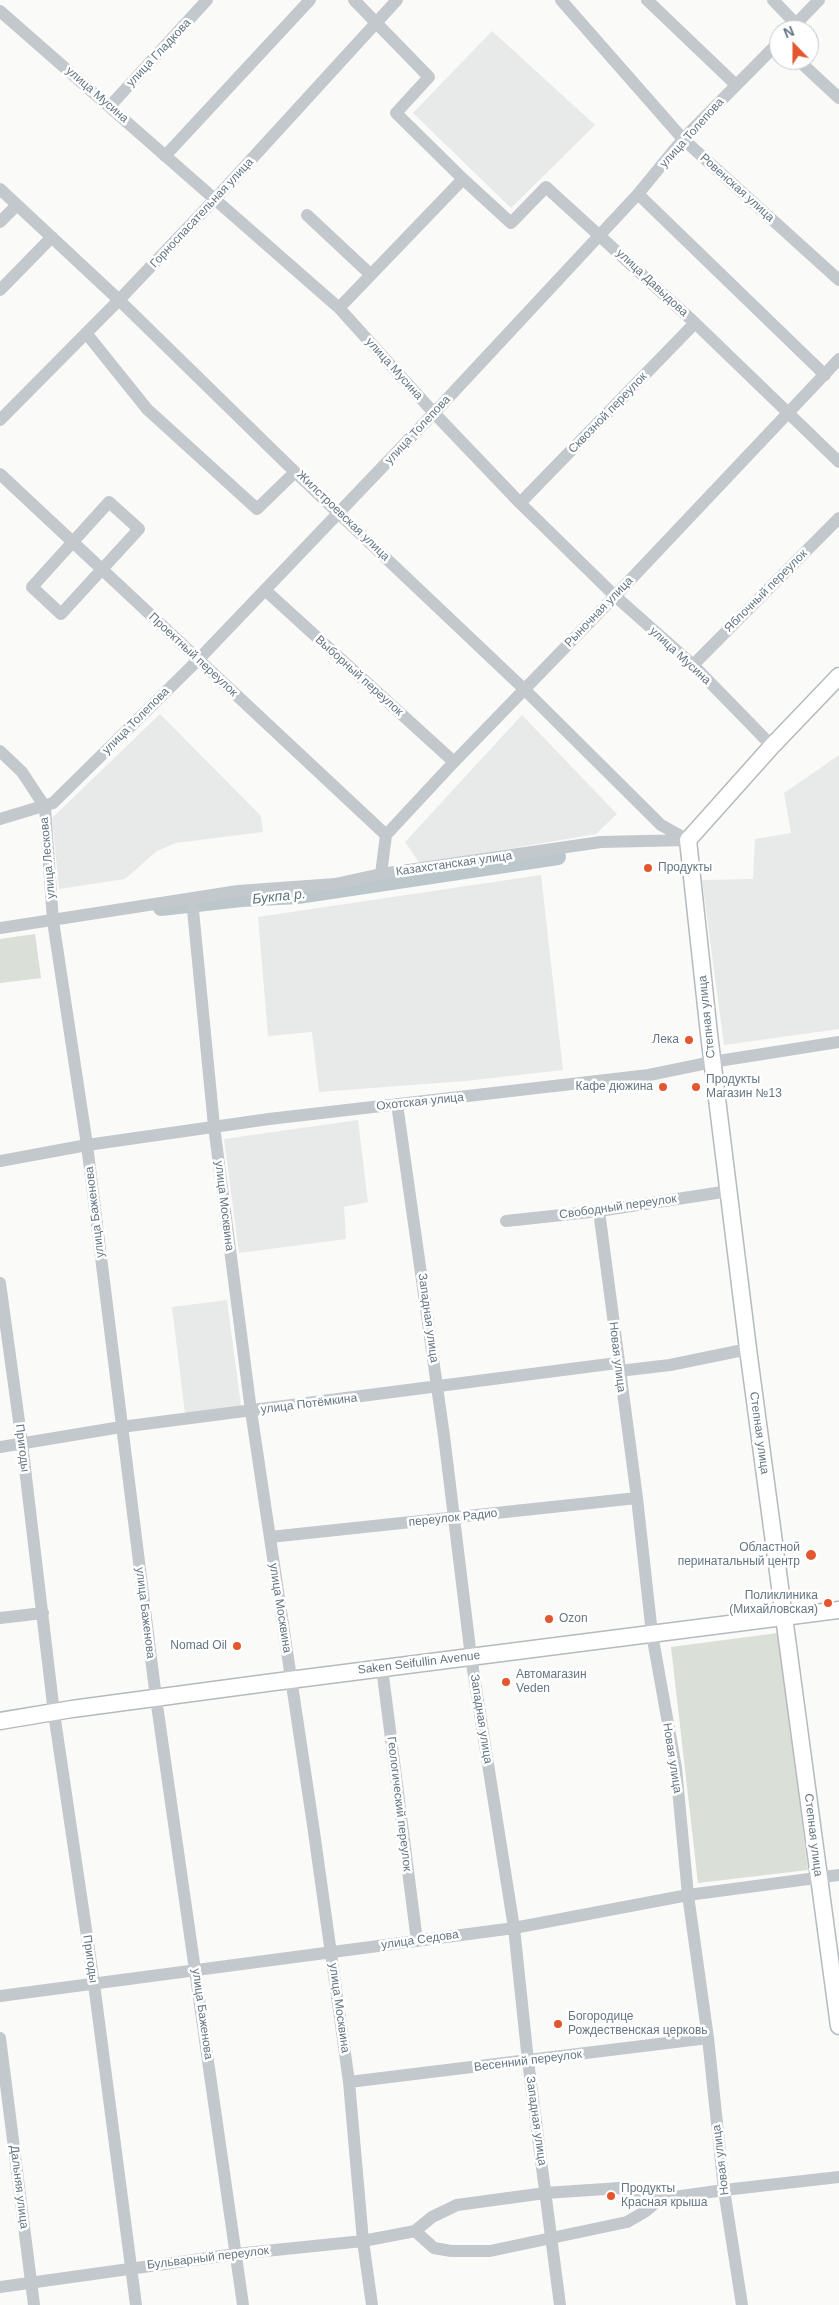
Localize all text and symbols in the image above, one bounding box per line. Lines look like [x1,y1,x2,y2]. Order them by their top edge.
street label: улица Гладкова [124,16,194,90]
north arrow [769,20,819,70]
text: N [781,23,796,41]
street label: улица Мусина [63,64,131,126]
street label: улица Толепова [657,95,727,171]
street label: Ровенская улица [697,151,777,225]
street label: Горноспасательная улица [147,155,257,271]
street label: улица Давыдова [613,246,691,320]
street label: улица Мусина [362,335,426,403]
street label: Сквозной переулок [566,370,650,456]
street label: улица Толепова [382,393,454,467]
street label: Жилстроевская улица [294,468,392,564]
street label: Яблочный переулок [722,547,810,635]
street label: Рыночная улица [562,574,636,650]
street label: Проектный переулок [146,610,240,700]
street label: улица Мусина [646,624,714,688]
street label: Выборный переулок [312,633,406,719]
street label: улица Толепова [99,684,173,758]
street label: улица Лескова [37,817,59,899]
street label: Казахстанская улица [395,849,513,879]
place label: Продукты [658,861,712,875]
marker: Продукты [642,862,654,874]
water label: Букпа р. [252,886,306,908]
street label: Степная улица [695,975,719,1059]
place label: Лека [652,1033,679,1047]
marker: Лека [683,1034,695,1046]
place label: Продукты Магазин №13 [706,1073,782,1101]
place label: Кафе дюжина [576,1080,653,1094]
marker: Кафе дюжина [657,1081,669,1093]
marker: Продукты Магазин №13 [690,1081,702,1093]
street label: Охотская улица [376,1090,464,1114]
street label: улица Москвина [211,1160,237,1252]
street label: улица Баженова [82,1166,108,1258]
street label: Свободный переулок [558,1192,678,1222]
street label: Западная улица [415,1272,441,1364]
street label: Новая улица [606,1321,628,1393]
street label: улица Потёмкина [260,1391,358,1417]
street label: Степная улица [746,1391,772,1475]
street label: Пригоды [12,1423,32,1473]
street label: переулок Радио [408,1506,498,1530]
place label: Областной перинатальный центр [678,1541,800,1569]
marker: Областной перинатальный центр [804,1548,818,1562]
street label: улица Москвина [266,1562,294,1654]
street label: улица Баженова [132,1567,158,1659]
place label: Поликлиника (Михайловская) [729,1589,818,1617]
marker: Поликлиника (Михайловская) [822,1597,834,1609]
place label: Ozon [559,1612,588,1626]
marker: Ozon [543,1613,555,1625]
place label: Nomad Oil [170,1639,227,1653]
marker: Nomad Oil [231,1640,243,1652]
street label: Saken Seifullin Avenue [357,1648,481,1678]
place label: Автомагазин Veden [516,1668,587,1696]
street label: Западная улица [467,1673,495,1765]
marker: Автомагазин Veden [500,1676,512,1688]
street label: Новая улица [659,1722,685,1794]
street label: Геологический переулок [384,1736,414,1872]
street label: Степная улица [801,1793,825,1877]
street label: улица Седова [380,1927,460,1953]
street label: Пригоды [80,1934,100,1984]
street label: улица Москвина [326,1962,352,2054]
street label: улица Баженова [188,1968,216,2060]
place label: Богородице Рождественская церковь [568,2010,708,2038]
marker: Богородице Рождественская церковь [552,2018,564,2030]
street label: Весенний переулок [473,2047,583,2075]
street label: Западная улица [523,2075,549,2167]
street label: Новая улица [710,2124,732,2196]
street label: Дальняя улица [7,2144,31,2230]
place label: Продукты Красная крыша [621,2182,707,2210]
marker: Продукты Красная крыша [605,2190,617,2202]
street label: Бульварный переулок [146,2243,270,2273]

